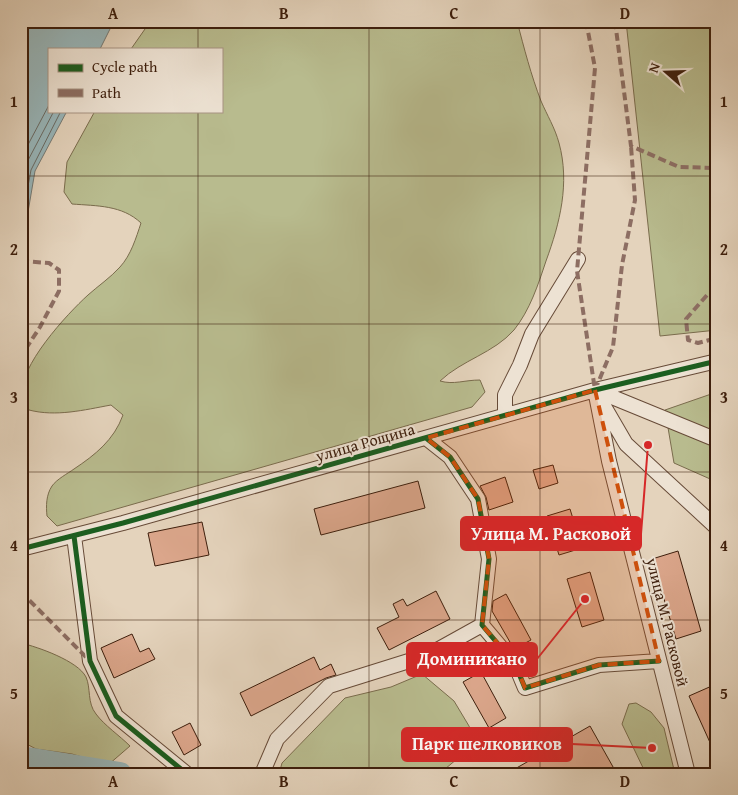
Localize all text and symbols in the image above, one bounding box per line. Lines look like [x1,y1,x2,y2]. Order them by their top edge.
text: A [108,1,119,25]
text: B [279,1,289,25]
text: C [449,1,459,25]
text: D [620,1,630,25]
legend [48,48,222,112]
north arrow [640,48,690,98]
text: Cycle path [92,56,158,77]
text: N [643,59,665,75]
text: Path [92,82,121,103]
text: 1 [10,89,18,113]
text: 1 [720,89,728,113]
text: 2 [10,237,18,261]
text: 2 [720,237,728,261]
text: 3 [10,385,18,409]
text: 3 [720,385,728,409]
street label: улица Рощина [312,416,418,468]
callout: Улица М. Расковой [461,517,641,550]
text: Улица М. Расковой [471,520,631,547]
text: 4 [10,533,18,557]
text: 4 [720,533,728,557]
street label: улица М. Расковой [640,554,696,689]
callout: Доминикано [407,643,537,676]
text: Доминикано [416,645,527,672]
text: 5 [10,681,18,705]
text: 5 [720,681,728,705]
callout: Парк шелковиков [402,728,572,761]
text: Парк шелковиков [412,730,562,757]
text: A [108,769,119,793]
text: B [279,769,289,793]
text: C [449,769,459,793]
text: D [620,769,630,793]

